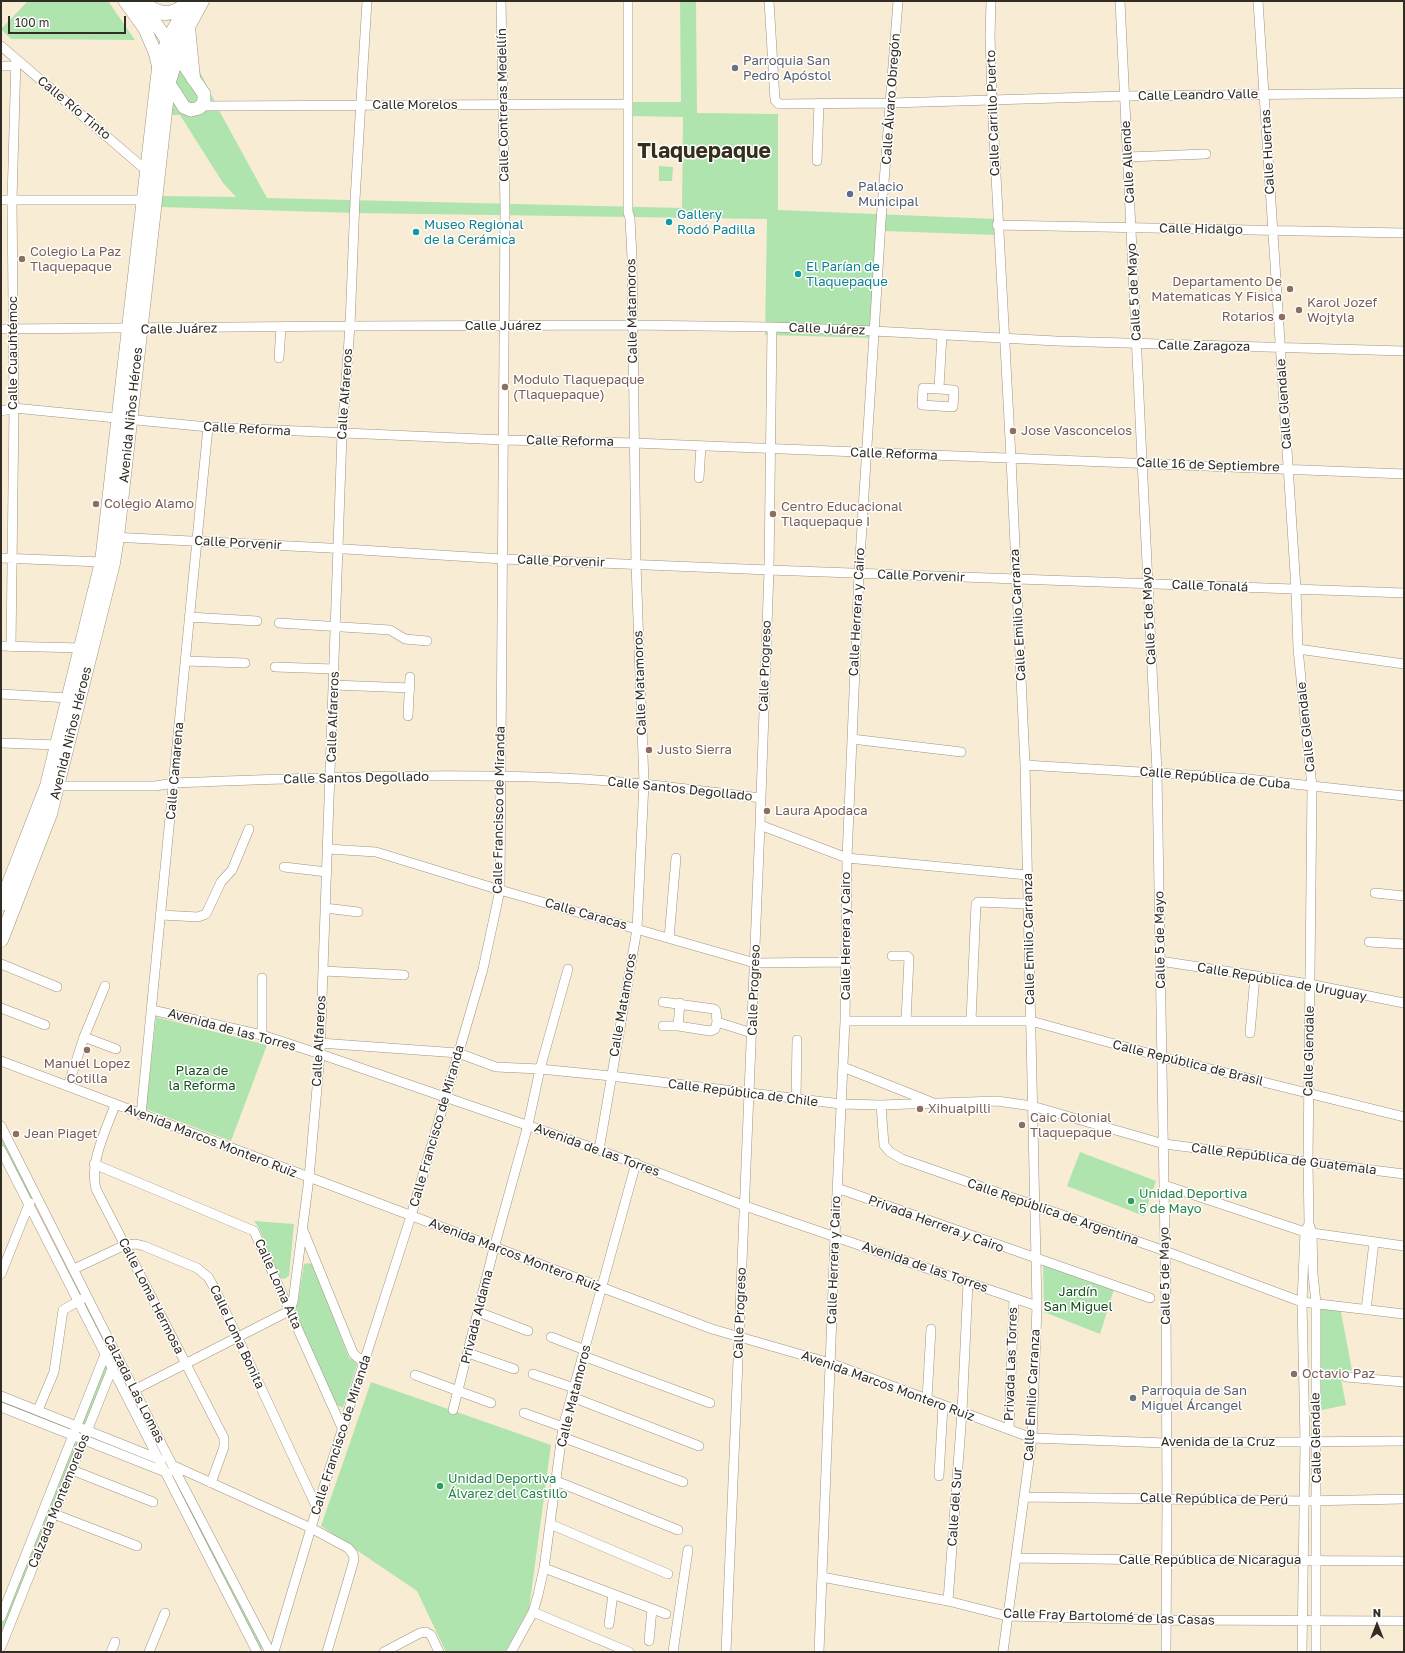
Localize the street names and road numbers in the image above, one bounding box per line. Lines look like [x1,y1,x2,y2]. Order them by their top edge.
street label: Calle Contreras Medellín [494,28,512,182]
street label: Calle Álvaro Obregón [879,33,903,165]
street label: Calle Carrillo Puerto [983,50,1003,176]
street label: Calle Río Tinto [34,73,114,143]
street label: Calle Leandro Valle [1138,86,1258,104]
street label: Calle Morelos [372,97,458,113]
street label: Calle Huertas [1258,109,1278,195]
street label: Calle Allende [1118,120,1138,204]
street label: Calle Hidalgo [1159,220,1243,238]
street label: Calle 5 de Mayo [1124,243,1144,341]
street label: Calle Matamoros [623,258,641,364]
street label: Calle Cuauhtémoc [5,296,21,410]
street label: Calle Juárez [465,318,541,334]
street label: Calle Juárez [788,320,866,338]
street label: Calle Juárez [141,321,217,337]
street label: Calle Zaragoza [1158,337,1250,355]
street label: Avenida Niños Héroes [116,346,146,484]
street label: Calle Alfareros [334,348,356,440]
street label: Calle Glendale [1273,358,1295,450]
street label: Calle Reforma [203,419,291,439]
street label: Calle Reforma [526,432,614,450]
street label: Calle Reforma [850,445,938,463]
street label: Calle 16 de Septiembre [1136,455,1280,475]
street label: Calle Porvenir [194,533,282,553]
street label: Calle Herrera y Cairo [846,547,868,677]
street label: Calle Emilio Carranza [1007,549,1029,681]
street label: Calle Porvenir [517,552,605,570]
street label: Calle Porvenir [877,567,965,585]
street label: Calle 5 de Mayo [1139,567,1159,665]
street label: Calle Tonalá [1171,577,1249,595]
street label: Calle Progreso [756,620,774,712]
street label: Calle Matamoros [630,630,650,736]
street label: Avenida Niños Héroes [47,665,95,801]
street label: Calle Alfareros [324,671,342,763]
street label: Calle Glendale [1293,681,1319,773]
street label: Calle Camarena [163,721,187,821]
street label: Calle Francisco de Miranda [490,726,508,894]
street label: Calle República de Cuba [1139,764,1291,792]
street label: Calle Santos Degollado [283,769,429,787]
street label: Calle Santos Degollado [607,774,753,804]
street label: Calle Herrera y Cairo [838,872,854,1000]
street label: Calle Emilio Carranza [1020,873,1038,1005]
street label: Calle 5 de Mayo [1151,891,1169,989]
street label: Calle Caracas [543,895,629,933]
street label: Calle Progreso [745,944,763,1036]
street label: Calle Matamoros [606,952,640,1058]
street label: Calle República de Uruguay [1196,959,1368,1005]
street label: Calle Alfareros [309,995,329,1087]
street label: Avenida de las Torres [166,1005,298,1055]
street label: Calle Glendale [1300,1005,1318,1097]
street label: Calle República de Brasil [1111,1037,1265,1089]
street label: Calle Francisco de Miranda [406,1043,468,1209]
street label: Calle República de Chile [667,1076,819,1110]
street label: Avenida Marcos Montero Ruiz [123,1101,299,1181]
street label: Avenida de las Torres [532,1120,662,1180]
street label: Calle República de Guatemala [1190,1140,1378,1178]
street label: Calle República de Argentina [965,1175,1141,1249]
street label: Privada Herrera y Cairo [866,1192,1006,1256]
street label: Calle Herrera y Cairo [824,1195,844,1325]
street label: Avenida Marcos Montero Ruiz [427,1215,603,1295]
street label: Calle 5 de Mayo [1156,1227,1174,1325]
street label: Calle Loma Hermosa [115,1235,187,1357]
street label: Calle Loma Alta [251,1236,305,1332]
street label: Avenida de las Torres [860,1238,990,1296]
street label: Calle Progreso [731,1267,749,1359]
street label: Privada Aldama [458,1268,496,1366]
street label: Calle Loma Bonita [206,1283,268,1391]
street label: Privada Las Torres [1001,1307,1021,1421]
street label: Calle Emilio Carranza [1021,1329,1043,1461]
street label: Calzada Las Lomas [100,1332,168,1446]
street label: Calle Matamoros [554,1343,594,1449]
street label: Avenida Marcos Montero Ruiz [799,1347,977,1425]
street label: Calle Francisco de Miranda [308,1353,374,1517]
street label: Calle Glendale [1307,1392,1325,1484]
street label: Calzada Montemorelos [25,1432,93,1570]
street label: Avenida de la Cruz [1161,1434,1275,1450]
street label: Calle del Sur [944,1467,966,1547]
street label: Calle República de Perú [1140,1490,1288,1508]
street label: Calle República de Nicaragua [1119,1552,1301,1568]
street label: Calle Fray Bartolomé de las Casas [1003,1606,1215,1628]

